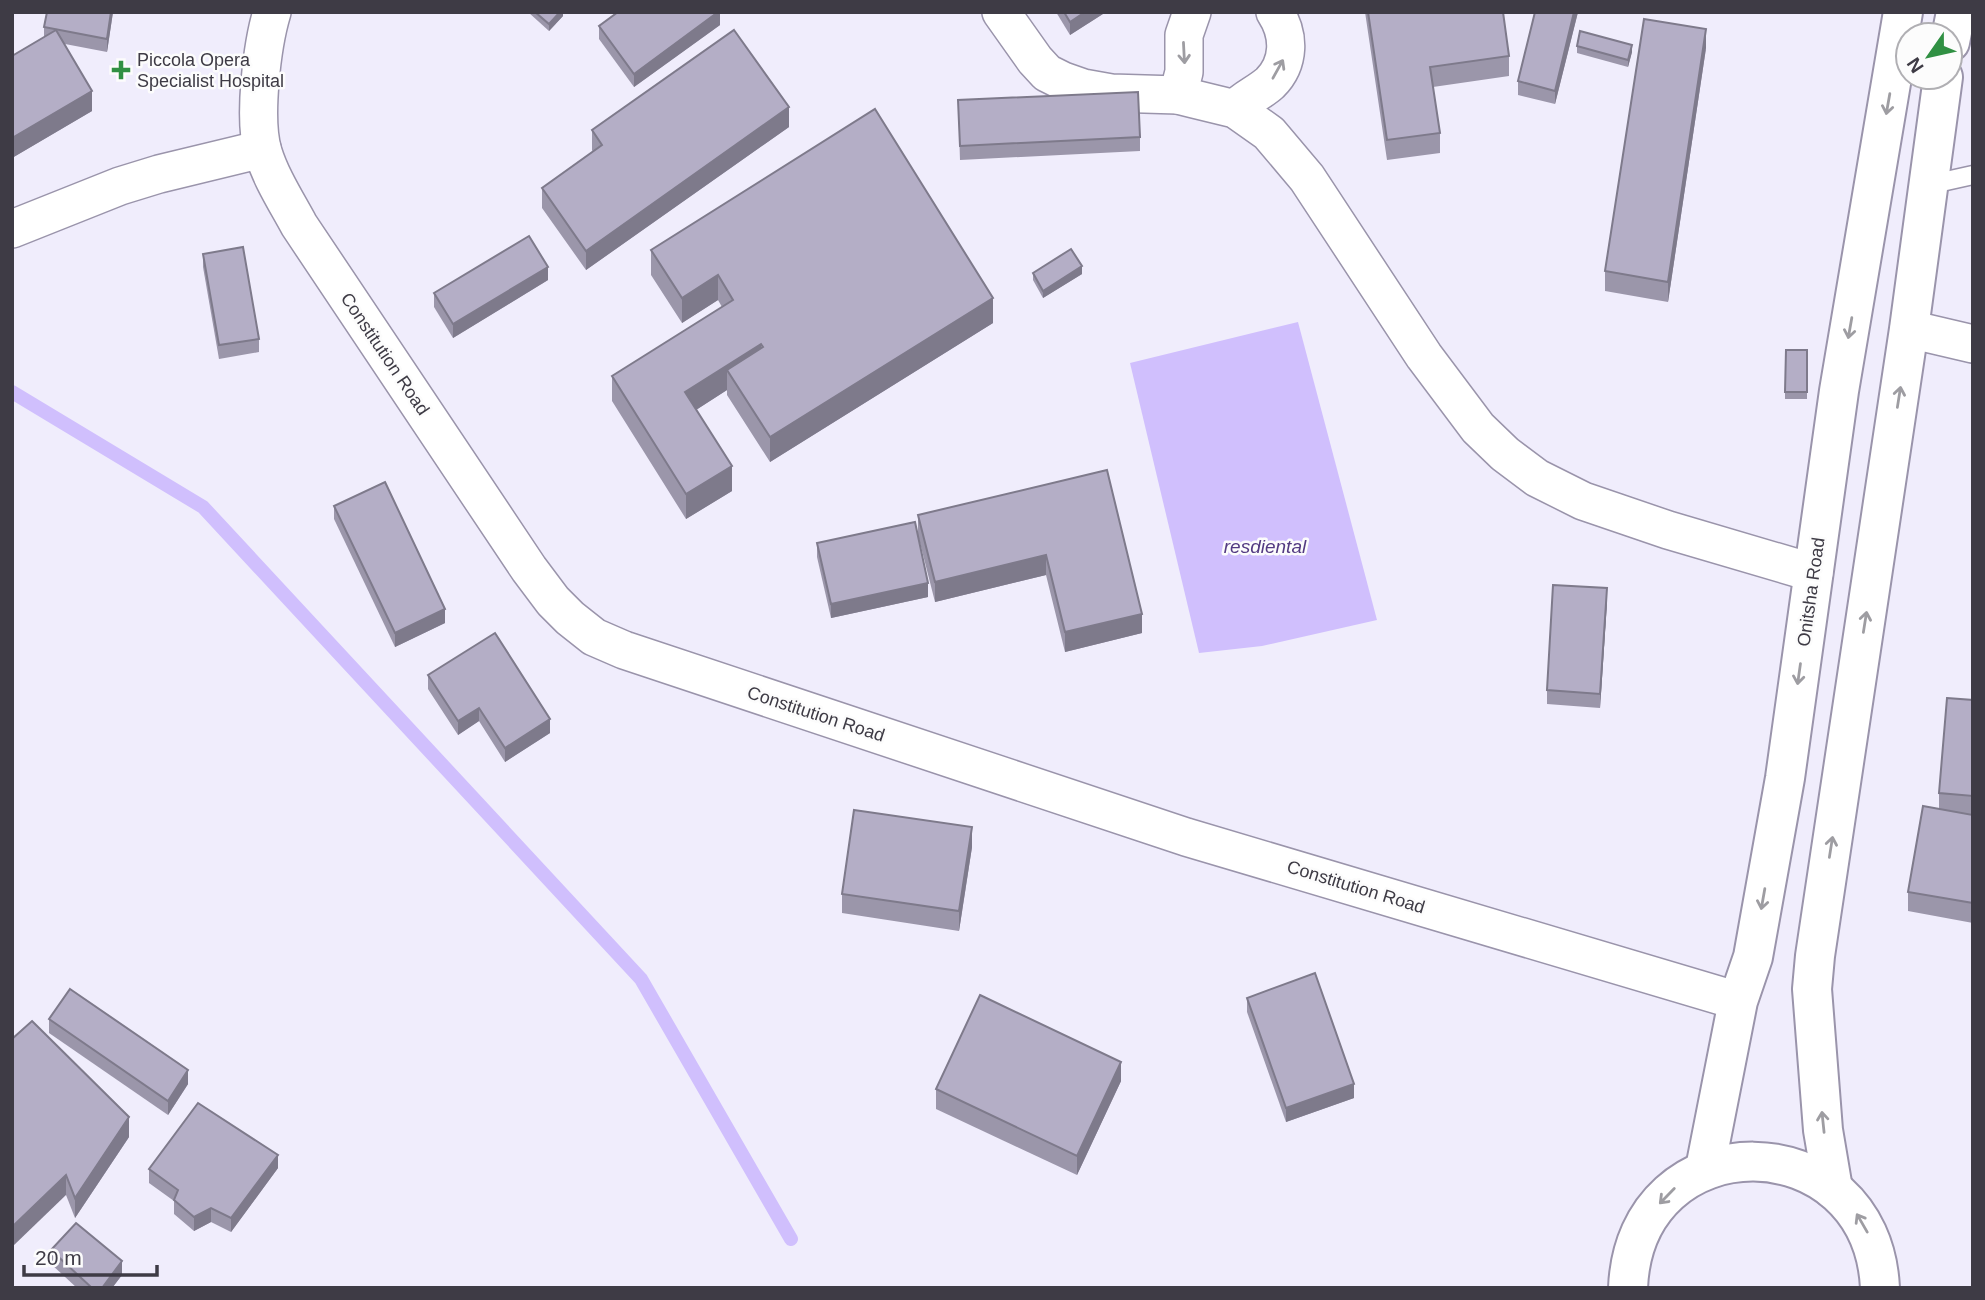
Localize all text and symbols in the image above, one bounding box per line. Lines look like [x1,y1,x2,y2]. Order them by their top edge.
north arrow [1894,21,1964,91]
one-way arrow [1177,41,1190,64]
place label: Piccola Opera Specialist Hospital [137,50,284,91]
text: N [1903,54,1928,77]
one-way arrow [1271,59,1285,79]
marker: Piccola Opera Specialist Hospital [111,60,131,80]
one-way arrow [1881,92,1894,115]
street label: Constitution Road [337,289,433,419]
one-way arrow [1843,316,1856,339]
one-way arrow [1893,386,1906,409]
water label: resdiental [1224,536,1307,557]
street label: Onitsha Road [1793,536,1829,648]
one-way arrow [1859,611,1872,634]
one-way arrow [1793,662,1806,685]
street label: Constitution Road [745,682,887,746]
one-way arrow [1825,836,1838,859]
street label: Constitution Road [1285,857,1427,917]
one-way arrow [1756,887,1769,910]
one-way arrow [1816,1111,1829,1133]
one-way arrow [1659,1187,1676,1204]
one-way arrow [1854,1214,1868,1234]
scale bar [24,1234,158,1278]
text: 20 m [35,1246,82,1269]

